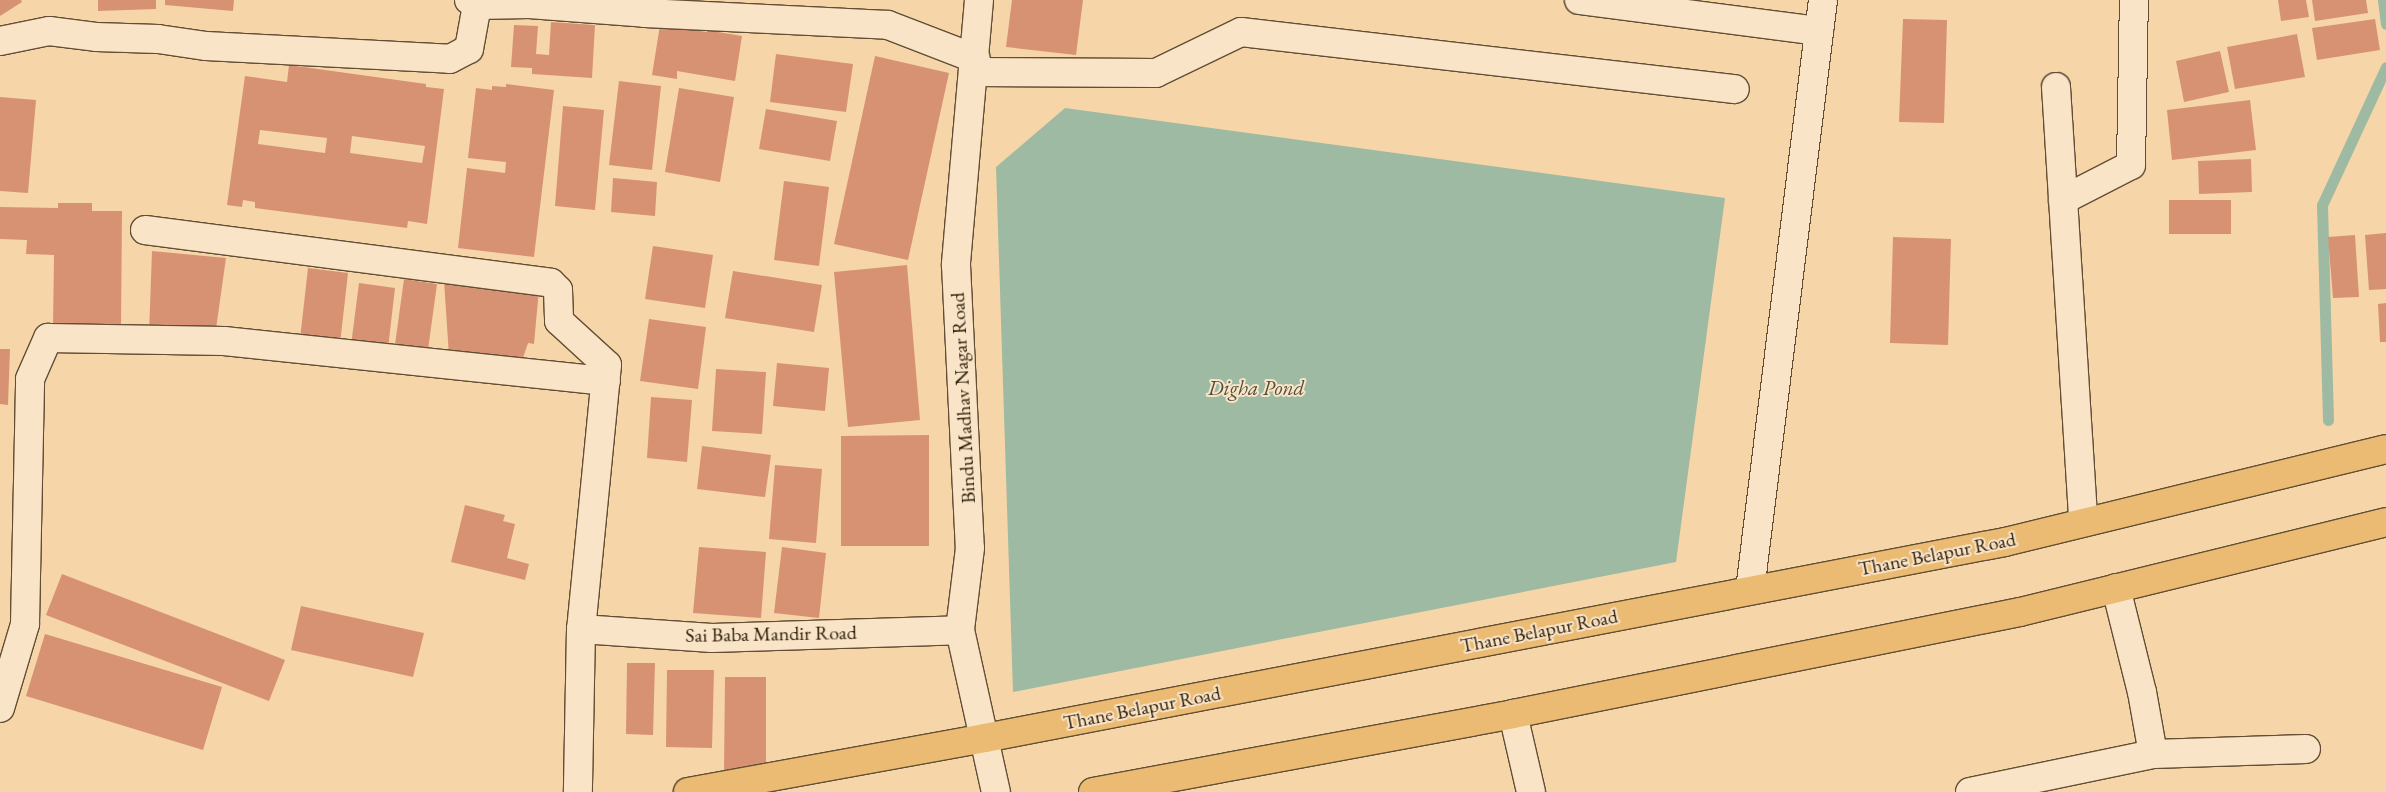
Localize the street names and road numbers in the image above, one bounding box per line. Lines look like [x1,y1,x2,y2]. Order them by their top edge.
street label: Bindu Madhav Nagar Road [945,292,981,504]
street label: Thane Belapur Road [1856,527,2018,581]
street label: Thane Belapur Road [1458,604,1620,658]
street label: Sai Baba Mandir Road [685,621,857,647]
street label: Thane Belapur Road [1061,681,1223,735]

